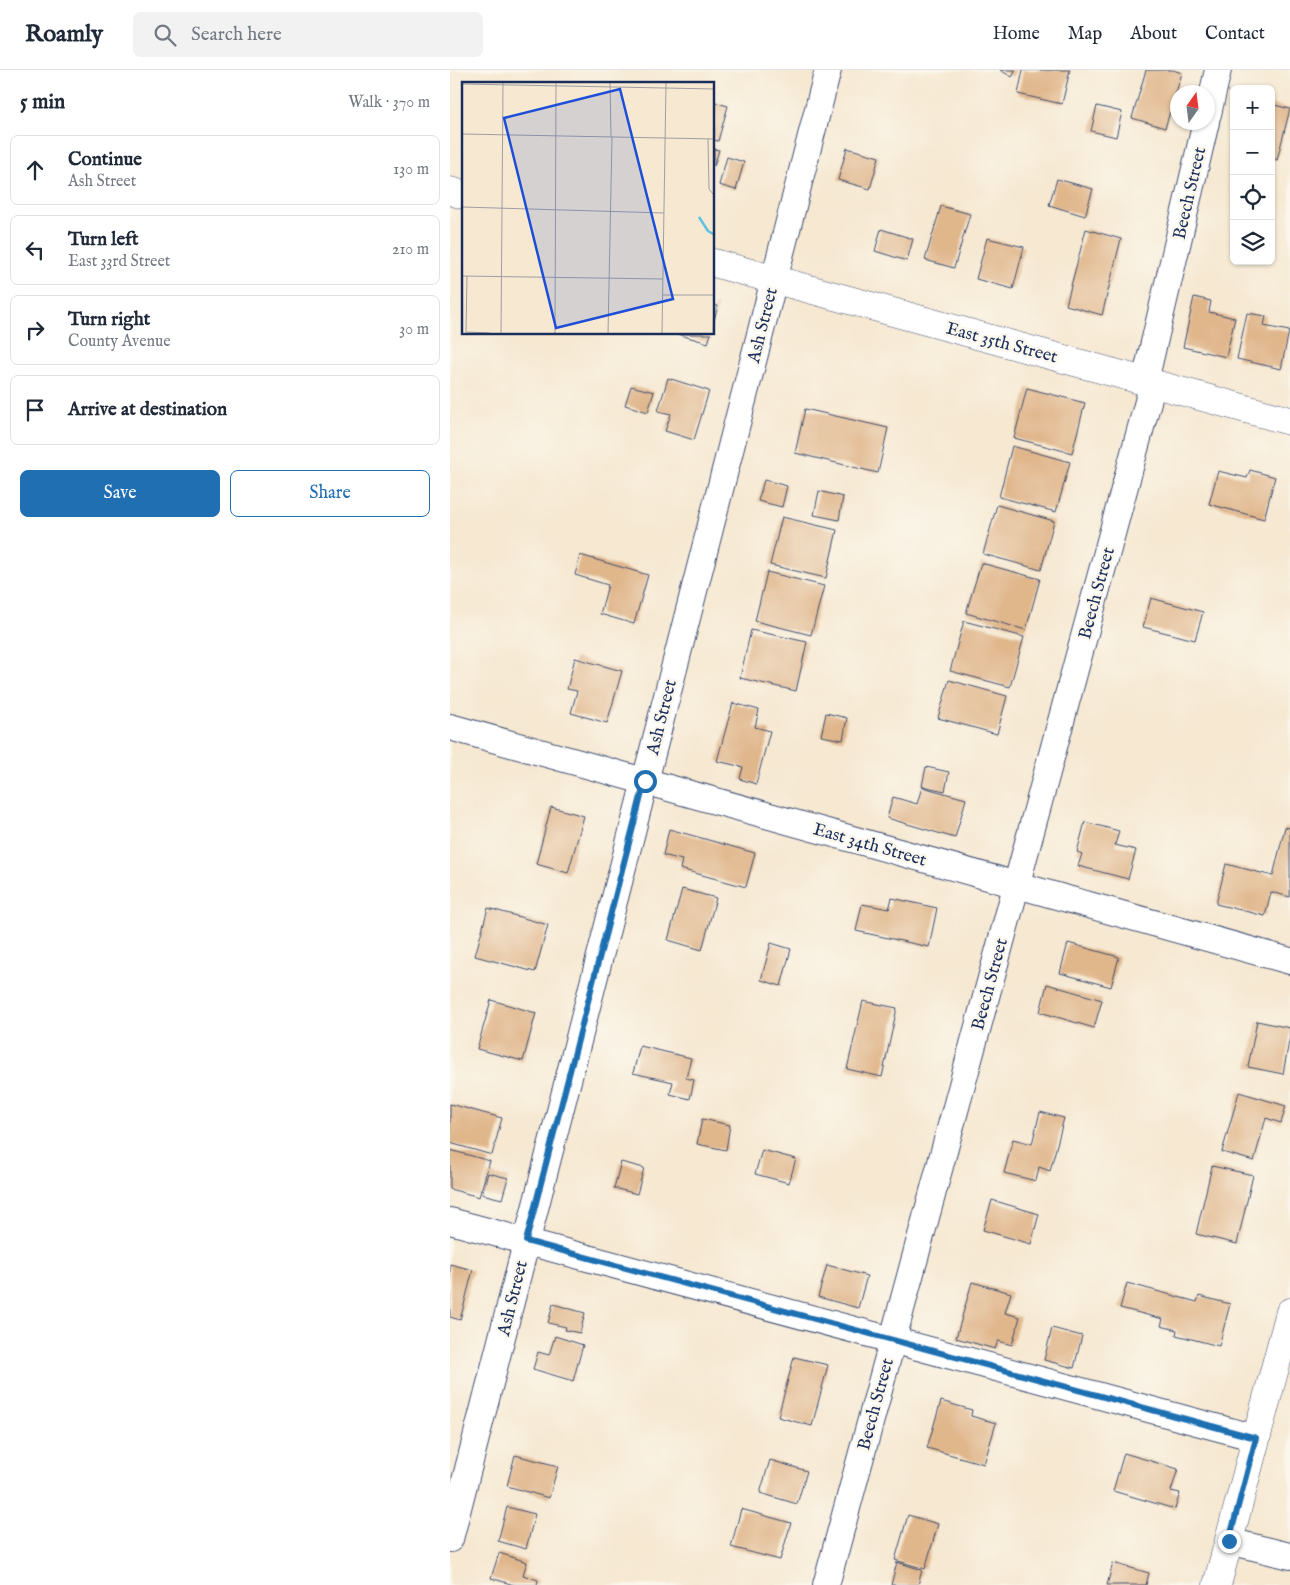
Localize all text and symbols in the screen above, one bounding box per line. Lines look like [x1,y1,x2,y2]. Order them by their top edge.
search box [133,12,483,57]
text: Roamly [25,19,103,50]
icon: search [151,21,179,49]
text: Search here [191,23,282,47]
text: Home [993,23,1040,46]
text: Map [1068,23,1102,46]
text: About [1130,23,1177,46]
text: Contact [1205,23,1265,46]
inset map [462,82,715,335]
north arrow [1170,85,1215,130]
map controls [1230,85,1275,265]
button: + [1230,85,1275,130]
text: 5 min [20,89,65,116]
text: Walk · 370 m [348,93,430,113]
button: − [1230,130,1275,175]
street label: Beech Street [1169,145,1212,242]
text: Continue [68,148,142,172]
icon: ahead [21,156,49,184]
text: 130 m [393,160,429,180]
text: Ash Street [68,172,136,192]
button: locate [1230,175,1275,220]
button: layers [1230,220,1275,265]
text: Turn left [68,228,139,252]
icon: left [21,236,49,264]
text: 210 m [392,240,429,260]
text: East 33rd Street [68,252,170,272]
street label: Ash Street [743,285,784,366]
text: Turn right [68,308,150,332]
icon: right [21,316,49,344]
street label: East 35th Street [943,318,1060,369]
text: 30 m [399,320,429,340]
text: County Avenue [68,332,171,352]
icon: arrive [21,396,49,424]
text: Arrive at destination [68,398,227,422]
button: Save [20,470,220,517]
button: Share [230,470,430,517]
street label: Beech Street [1074,545,1121,642]
street label: Ash Street [642,677,683,758]
route start [634,770,657,793]
street label: East 34th Street [810,818,929,873]
street label: Beech Street [967,936,1014,1033]
street label: Ash Street [493,1258,534,1339]
street label: Beech Street [853,1356,900,1453]
route end [1218,1530,1241,1553]

